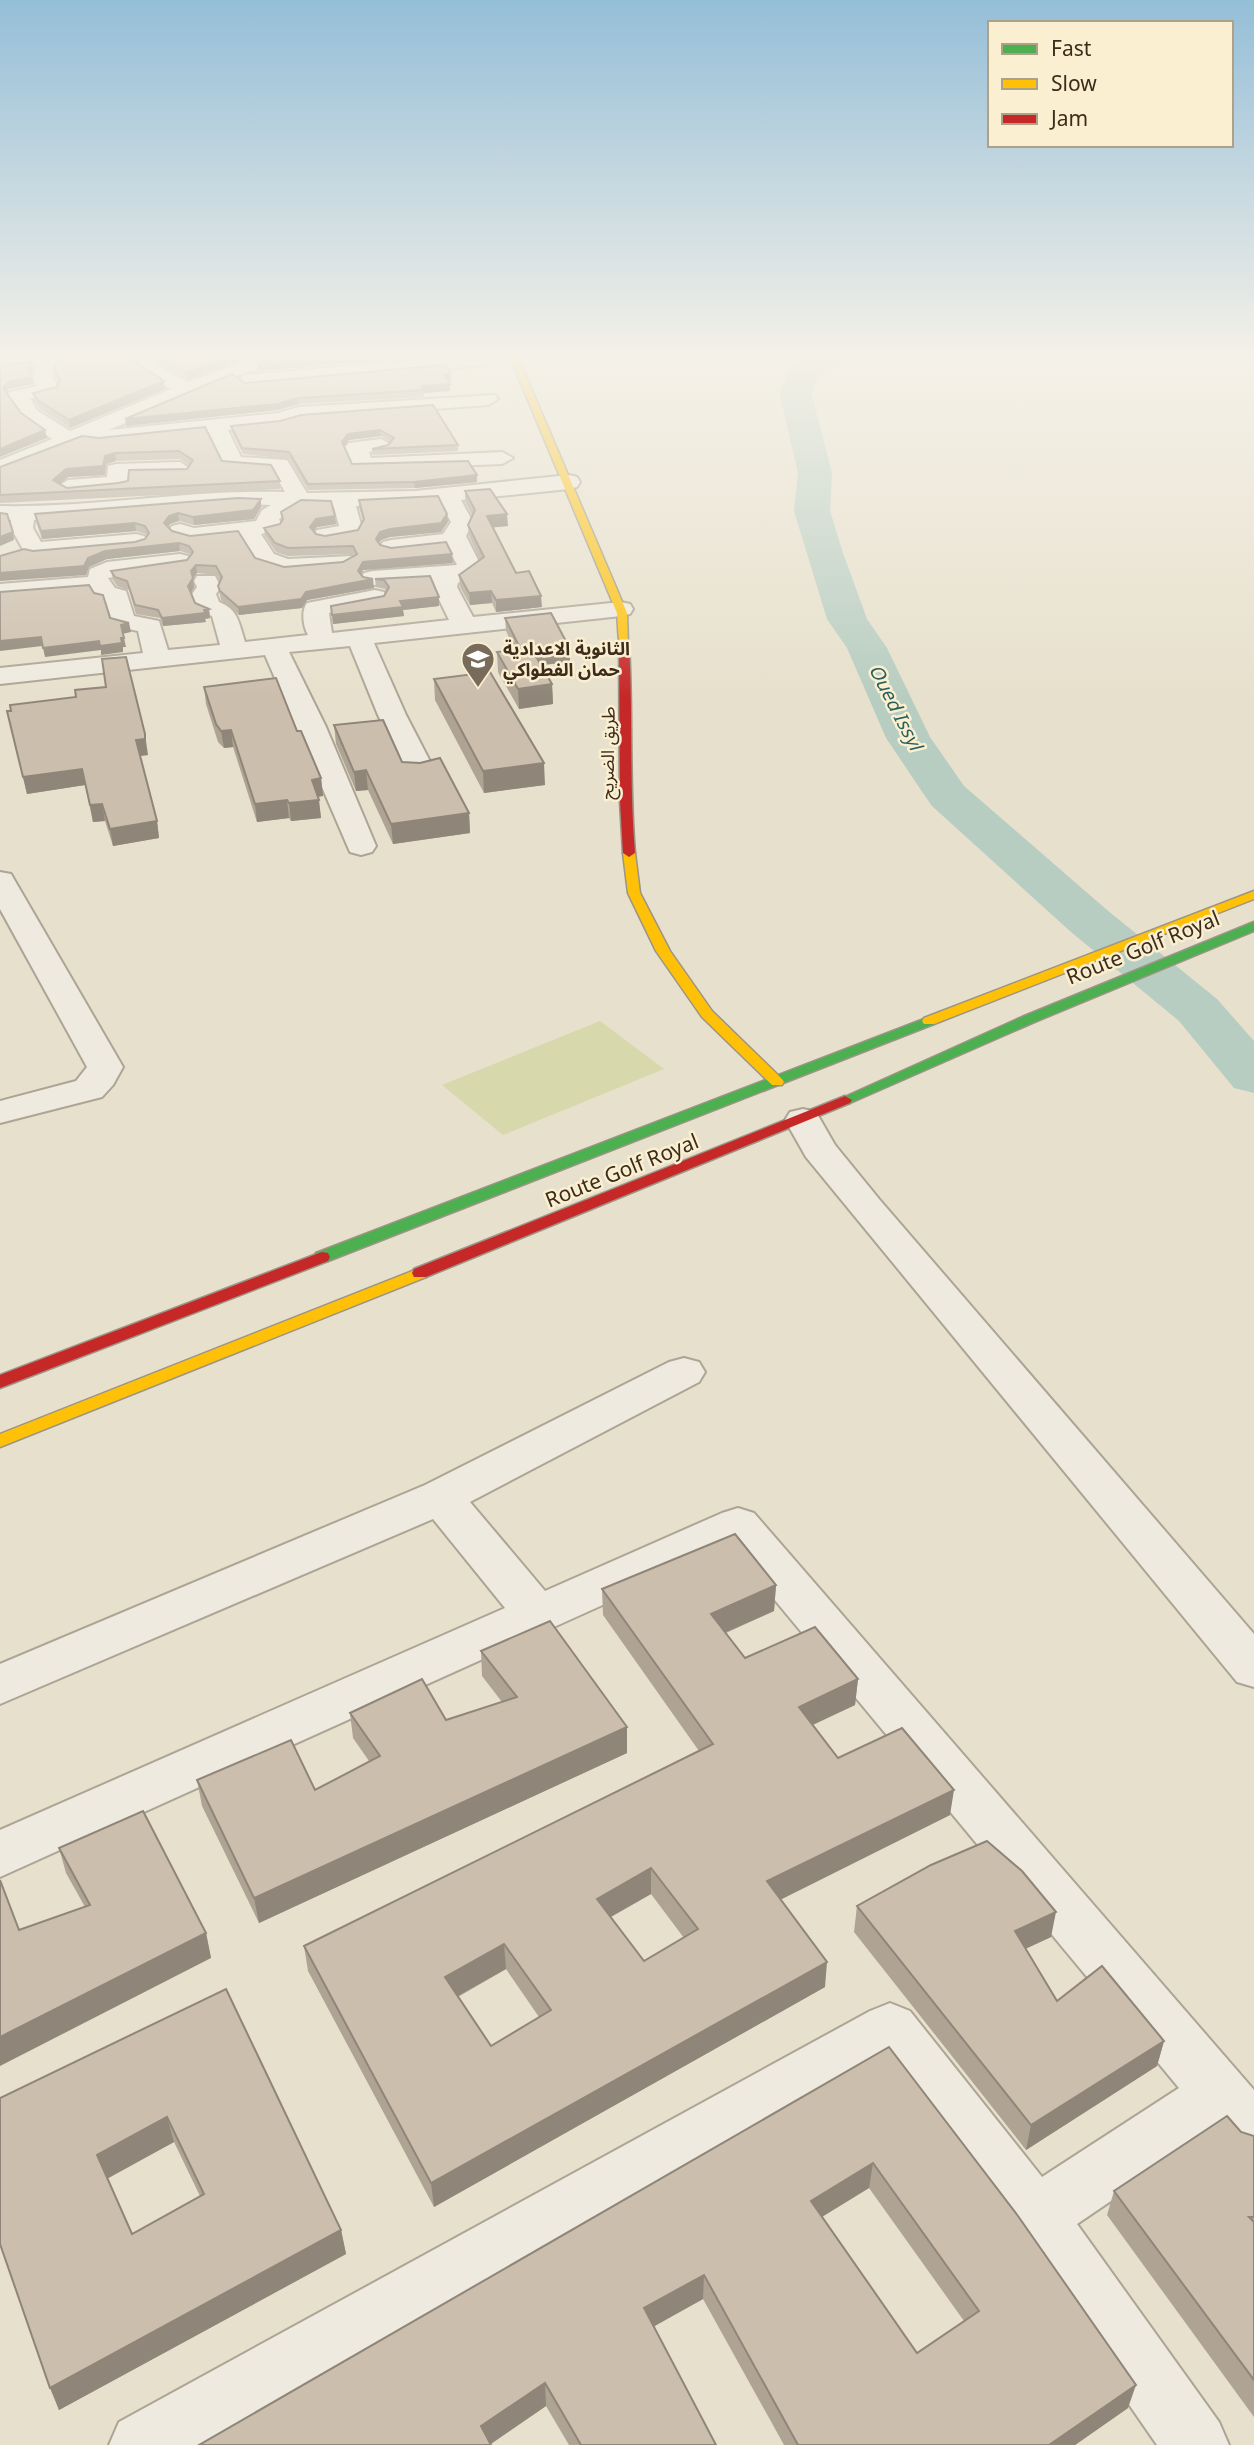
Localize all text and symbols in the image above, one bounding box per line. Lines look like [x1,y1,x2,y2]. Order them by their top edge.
legend [988,21,1233,147]
text: Fast [1051,27,1092,71]
text: Slow [1051,62,1097,106]
text: Jam [1049,97,1088,141]
place label: الثانوية الاعدادية حمان الفطواكي [503,630,630,689]
school or university icon: الثانوية الاعدادية حمان الفطواكي [459,640,497,689]
water label: Oued Issyl [856,657,935,760]
street label: طريق الضريح [588,706,628,800]
street label: Route Golf Royal [1059,897,1227,999]
street label: Route Golf Royal [538,1120,706,1222]

